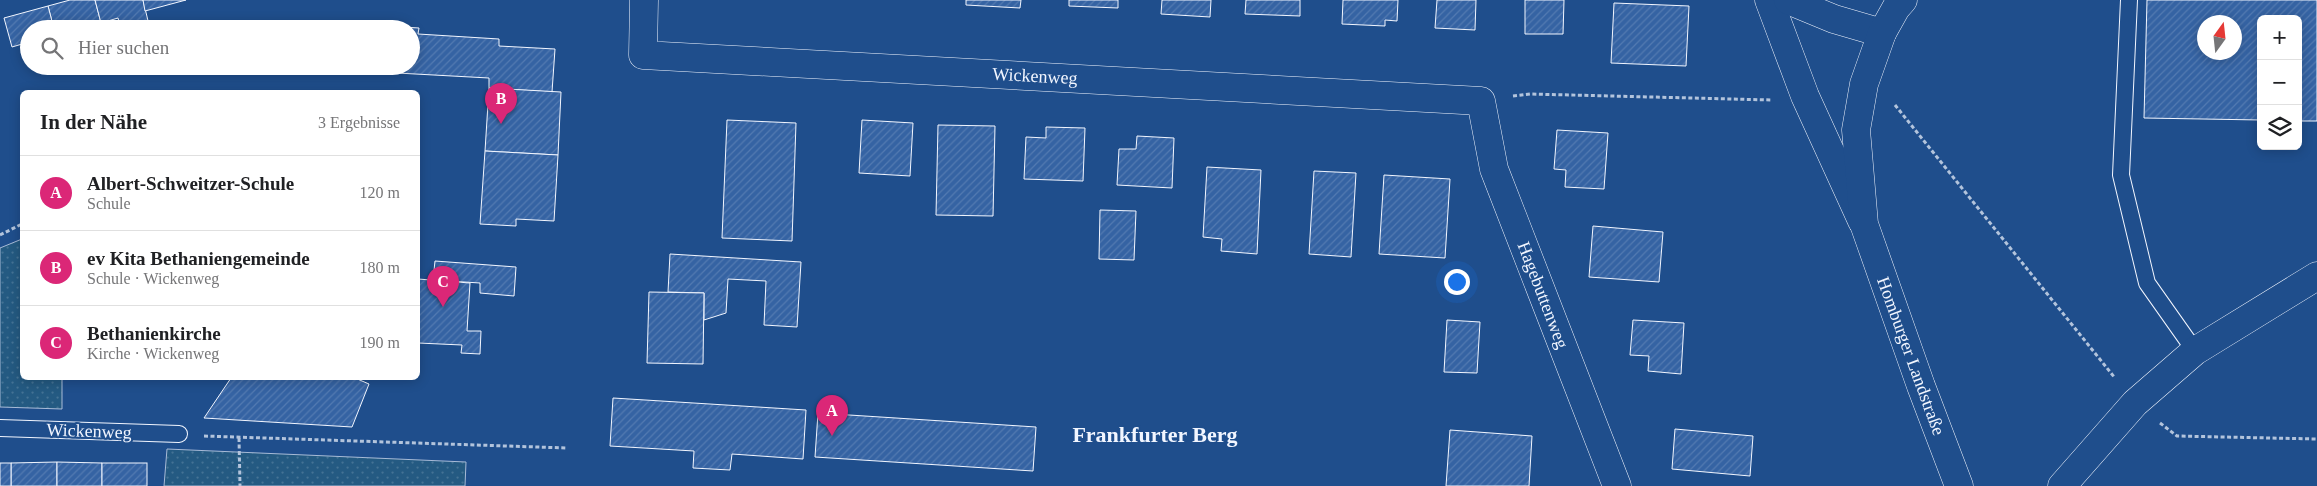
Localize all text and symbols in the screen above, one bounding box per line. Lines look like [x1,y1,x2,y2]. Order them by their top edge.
north arrow [2197,15,2242,60]
map controls [2257,15,2302,150]
button: + [2257,15,2302,60]
search box [20,20,420,75]
icon: search [38,34,66,62]
text: Hier suchen [78,37,169,58]
button: − [2257,60,2302,105]
street label: Wickenweg [992,64,1078,88]
pin: B [485,83,517,124]
button: layers [2257,105,2302,150]
text: In der Nähe [40,110,147,134]
text: 3 Ergebnisse [318,114,400,131]
text: Albert-Schweitzer-Schule [87,173,294,194]
text: A [50,184,62,201]
text: 120 m [360,184,400,201]
text: Schule [87,195,131,212]
street label: Hagebuttenweg [1513,239,1573,351]
text: ev Kita Bethaniengemeinde [87,248,310,269]
text: B [51,259,61,276]
text: 180 m [360,259,400,276]
pin: C [427,266,459,307]
your location [1444,269,1470,295]
text: Schule · Wickenweg [87,270,219,287]
street label: Homburger Landstraße [1873,274,1949,438]
text: Bethanienkirche [87,323,221,344]
text: C [50,334,62,351]
text: 190 m [360,334,400,351]
text: Kirche · Wickenweg [87,345,219,362]
pin: A [816,395,848,436]
street label: Wickenweg [46,420,132,442]
district label: Frankfurter Berg [1072,422,1238,447]

